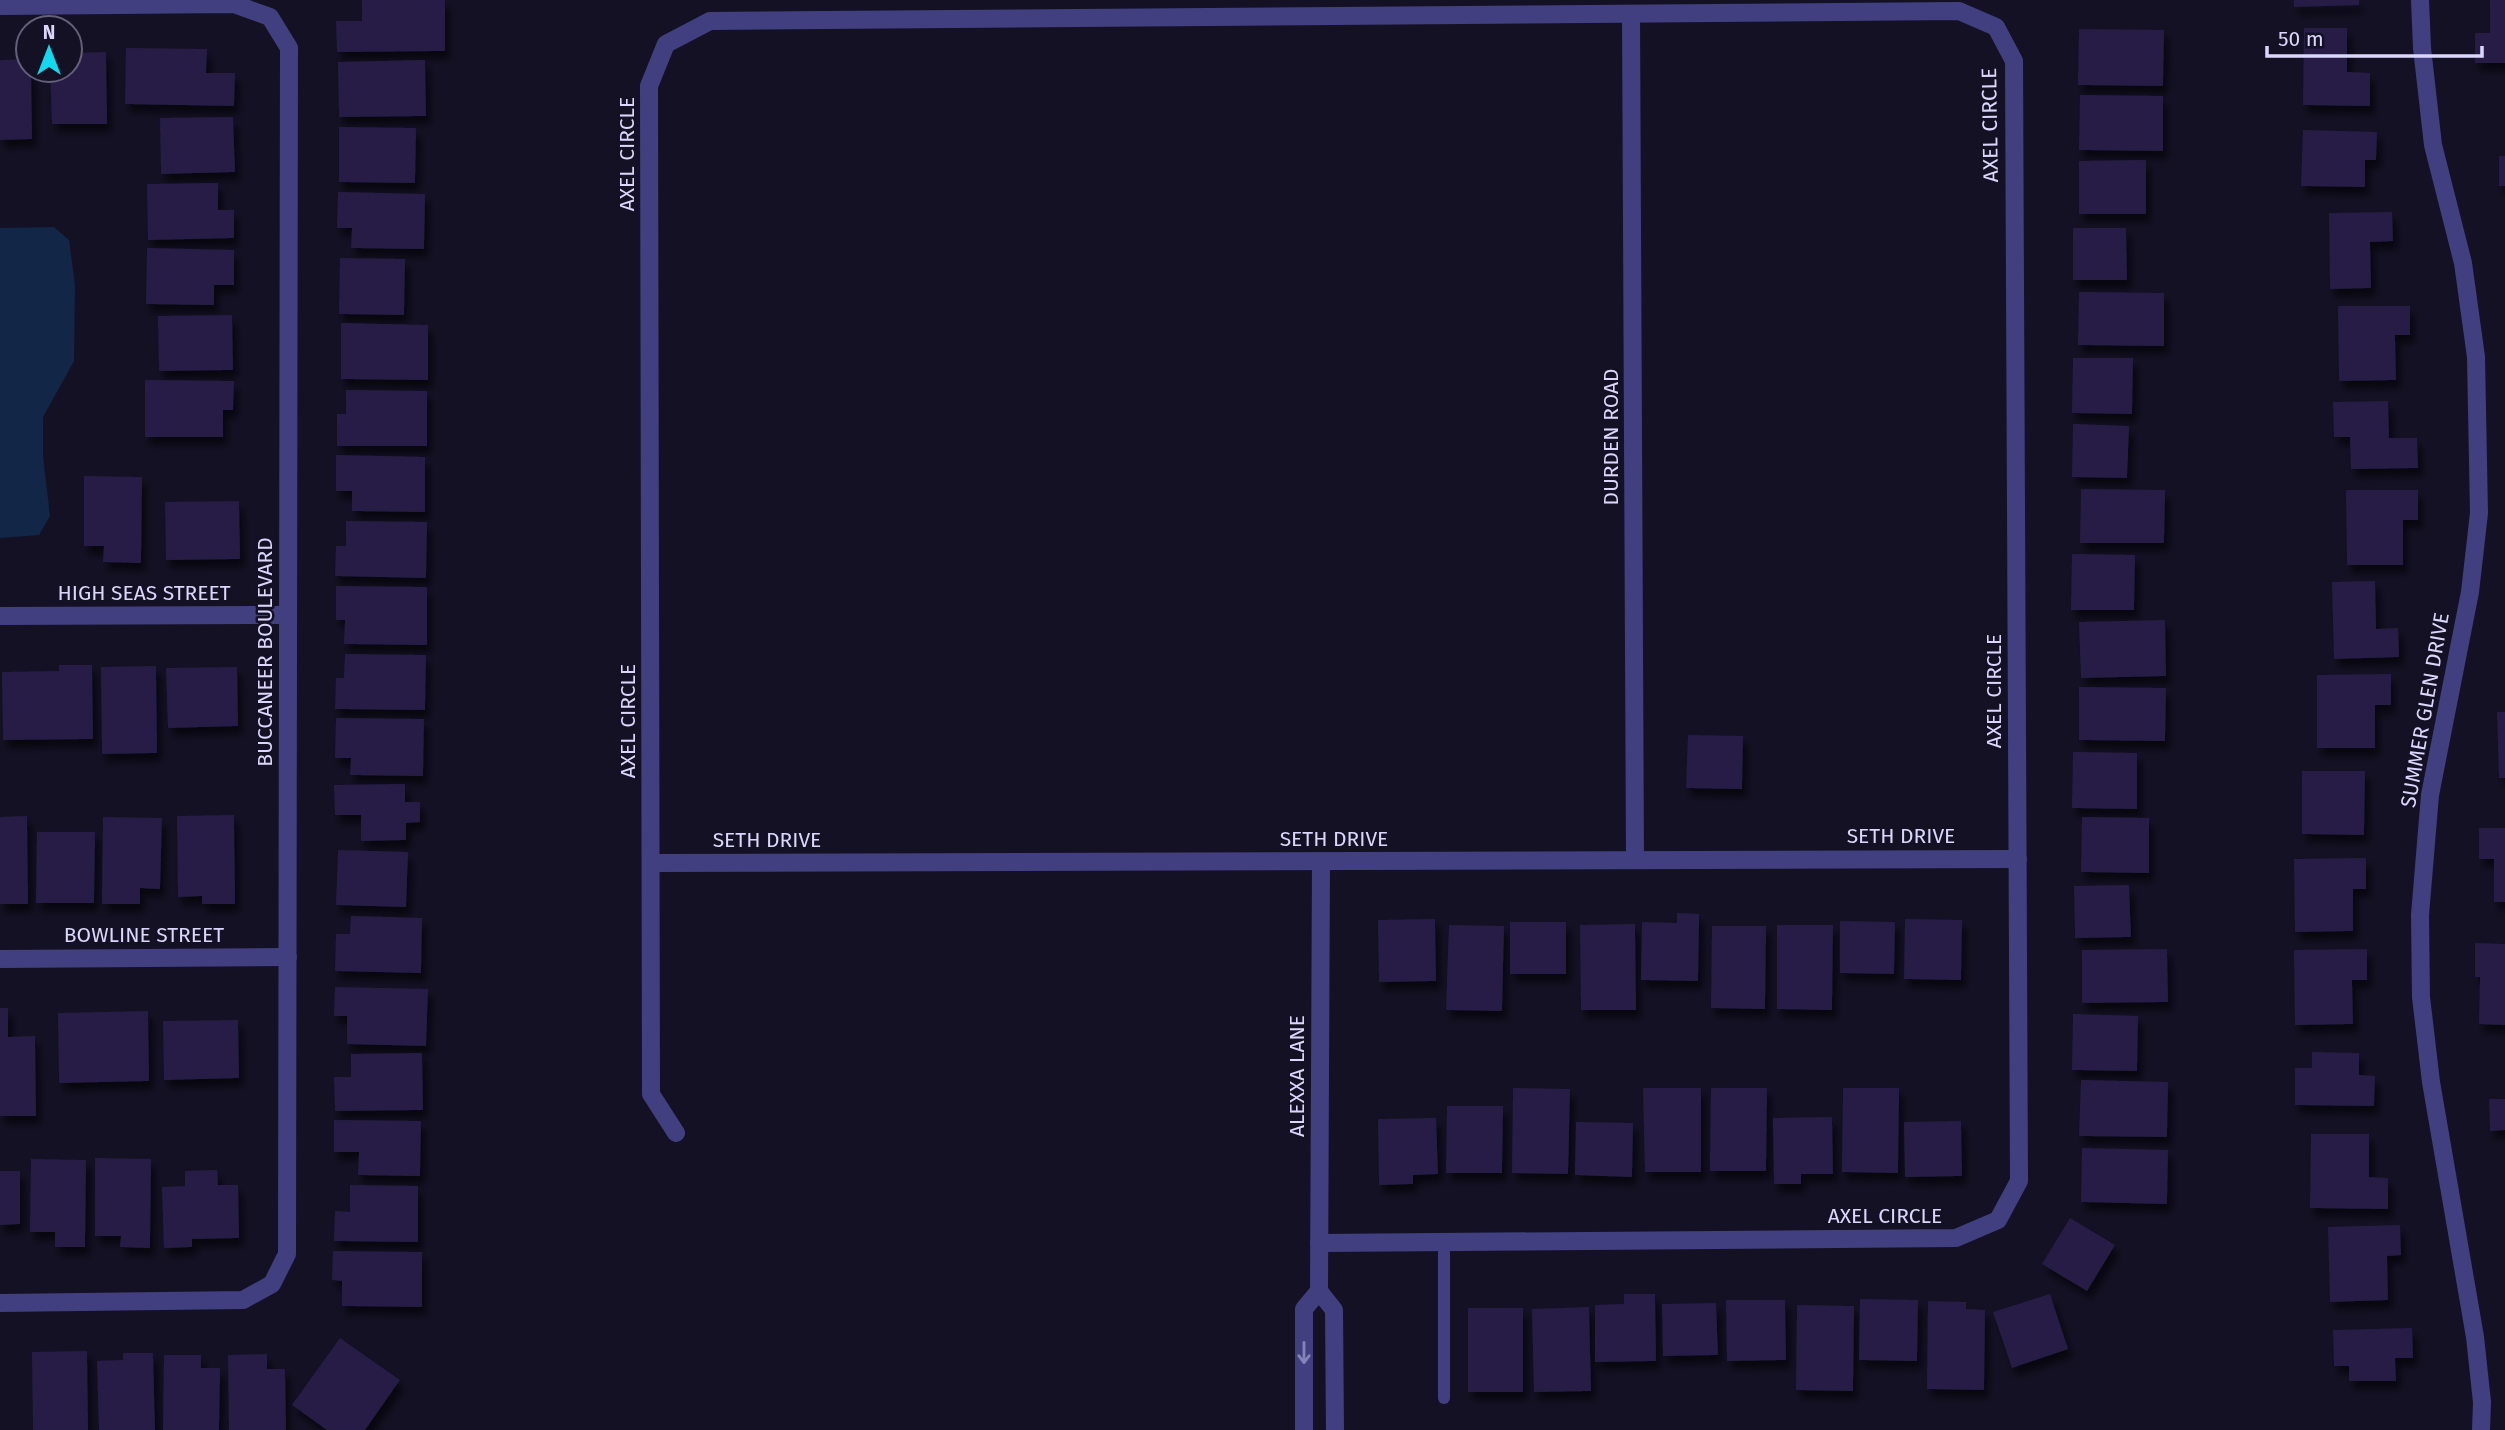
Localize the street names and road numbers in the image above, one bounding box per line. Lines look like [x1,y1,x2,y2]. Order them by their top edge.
street label: AXEL CIRCLE [1976,68,2004,182]
street label: AXEL CIRCLE [614,97,640,211]
street label: DURDEN ROAD [1598,368,1624,506]
street label: BUCCANEER BOULEVARD [252,537,278,767]
street label: HIGH SEAS STREET [57,580,231,606]
street label: SUMMER GLEN DRIVE [2395,610,2455,810]
street label: AXEL CIRCLE [1981,634,2007,748]
street label: AXEL CIRCLE [615,664,641,778]
street label: SETH DRIVE [1847,823,1955,849]
street label: SETH DRIVE [1280,826,1388,852]
street label: SETH DRIVE [713,827,821,853]
street label: BOWLINE STREET [64,922,224,948]
street label: ALEXXA LANE [1284,1015,1310,1137]
street label: AXEL CIRCLE [1828,1203,1942,1229]

